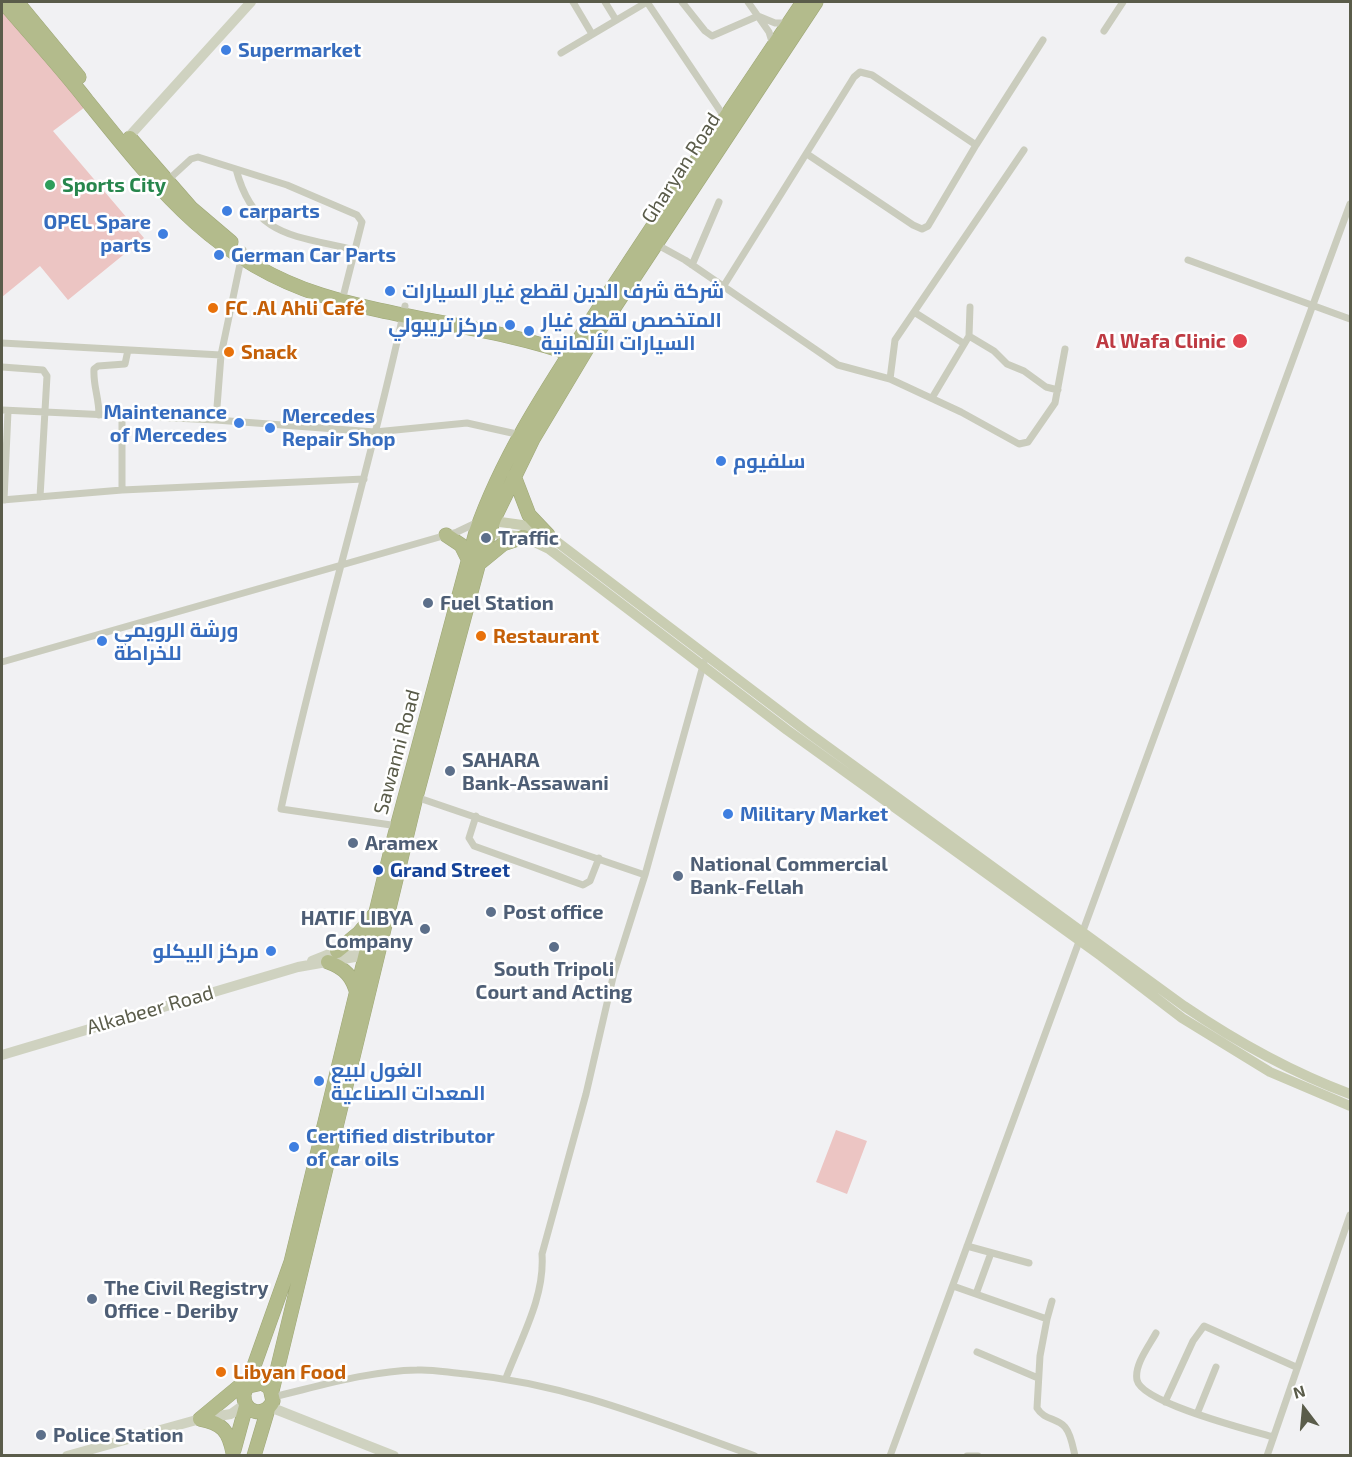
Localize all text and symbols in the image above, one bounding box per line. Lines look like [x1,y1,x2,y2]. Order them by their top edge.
place label: Supermarket [238,38,361,62]
marker: Supermarket [219,43,233,57]
street label: Gharyan Road [636,108,726,228]
place label: Sports City [62,173,166,197]
marker: Sports City [43,178,57,192]
place label: carparts [239,199,320,223]
marker: carparts [220,204,234,218]
place label: OPEL Spare parts [44,210,151,257]
marker: OPEL Spare parts [156,227,170,241]
place label: German Car Parts [231,243,396,267]
marker: German Car Parts [212,248,226,262]
place label: شركة شرف الدين لقطع غيار السيارات [402,279,724,303]
marker: شركة شرف الدين لقطع غيار السيارات [383,284,397,298]
place label: FC .Al Ahli Café [225,296,365,320]
marker: FC .Al Ahli Café [206,301,220,315]
place label: المتخصص لقطع غيار السيارات الألمانية [541,308,722,355]
place label: مركز تريبولي [388,313,498,337]
marker: مركز تريبولي [503,318,517,332]
marker: المتخصص لقطع غيار السيارات الألمانية [522,324,536,338]
place label: Al Wafa Clinic [1096,329,1226,353]
marker: Al Wafa Clinic [1231,332,1249,350]
place label: Snack [241,340,297,364]
marker: Snack [222,345,236,359]
place label: Maintenance of Mercedes [104,400,227,447]
place label: Mercedes Repair Shop [282,404,395,451]
marker: Maintenance of Mercedes [232,416,246,430]
marker: Mercedes Repair Shop [263,421,277,435]
place label: سلفيوم [733,449,806,473]
marker: سلفيوم [714,454,728,468]
place label: Traffic [498,526,559,550]
marker: Traffic [479,531,493,545]
place label: Fuel Station [440,591,554,615]
marker: Fuel Station [421,596,435,610]
place label: ورشة الرويمي للخراطة [114,618,238,665]
place label: Restaurant [493,624,599,648]
marker: Restaurant [474,629,488,643]
marker: ورشة الرويمي للخراطة [95,634,109,648]
street label: Sawanni Road [369,687,425,817]
place label: SAHARA Bank-Assawani [462,748,609,795]
marker: SAHARA Bank-Assawani [443,764,457,778]
place label: Military Market [740,802,888,826]
marker: Military Market [721,807,735,821]
place label: Aramex [365,831,438,855]
marker: Aramex [346,836,360,850]
place label: National Commercial Bank-Fellah [690,852,888,899]
place label: Grand Street [390,858,510,882]
marker: Grand Street [371,863,385,877]
marker: National Commercial Bank-Fellah [671,869,685,883]
place label: Post office [503,900,604,924]
marker: Post office [484,905,498,919]
place label: HATIF LIBYA Company [301,906,413,953]
marker: HATIF LIBYA Company [418,922,432,936]
place label: مركز البيكلو [153,939,259,963]
marker: South Tripoli Court and Acting [547,940,561,954]
marker: مركز البيكلو [264,944,278,958]
place label: South Tripoli Court and Acting [476,957,632,1004]
street label: Alkabeer Road [84,980,216,1040]
place label: الغول لبيع المعدات الصناعية [331,1058,485,1105]
marker: الغول لبيع المعدات الصناعية [312,1074,326,1088]
place label: Certified distributor of car oils [306,1124,495,1171]
marker: Certified distributor of car oils [287,1140,301,1154]
place label: The Civil Registry Office - Deriby [104,1276,269,1323]
marker: The Civil Registry Office - Deriby [85,1292,99,1306]
place label: Libyan Food [233,1360,346,1384]
marker: Libyan Food [214,1365,228,1379]
north arrow [1274,1379,1334,1439]
text: N [1291,1380,1307,1402]
place label: Police Station [53,1423,184,1447]
marker: Police Station [34,1428,48,1442]

